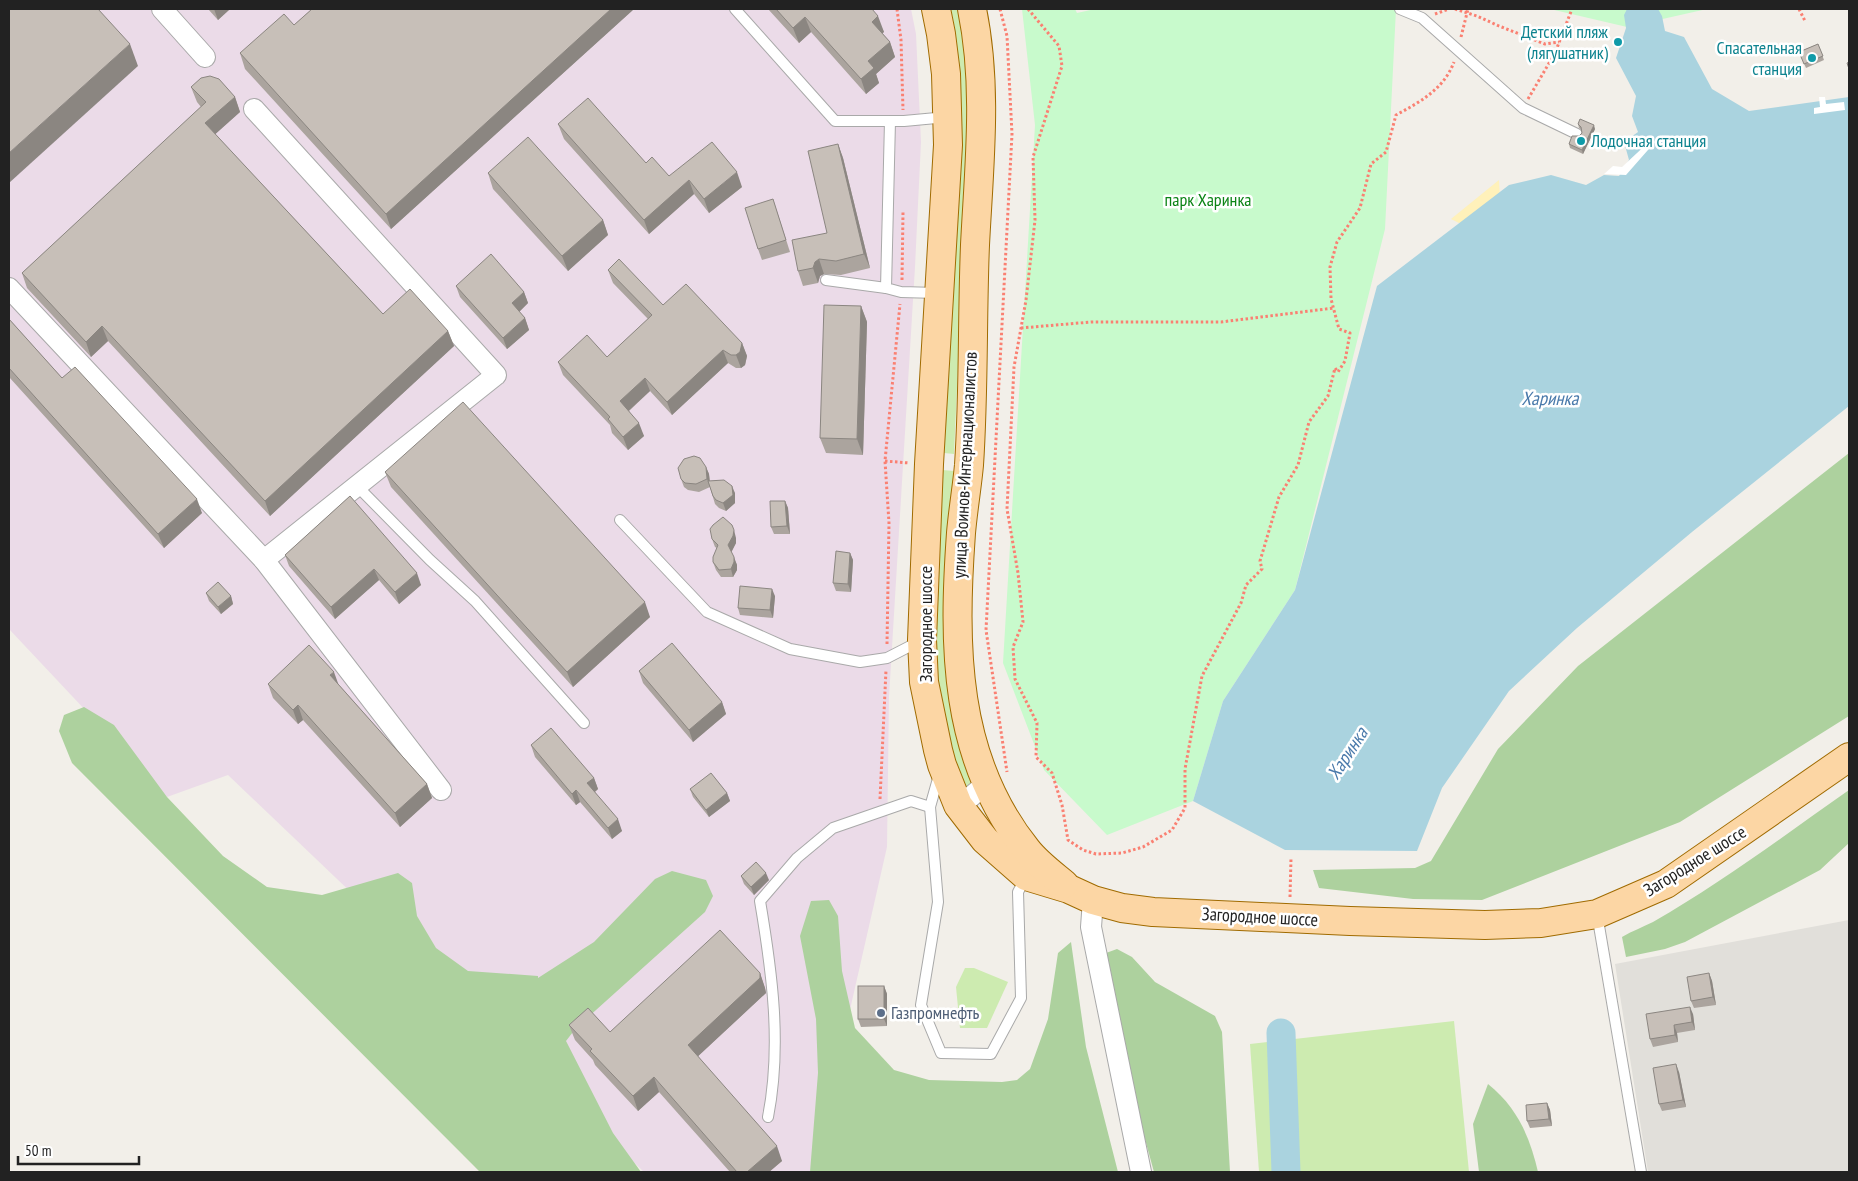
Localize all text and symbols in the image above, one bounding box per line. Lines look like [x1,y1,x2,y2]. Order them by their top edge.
place label: Детский пляж (лягушатник) [1521,20,1609,64]
marker: Детский пляж (лягушатник) [1612,36,1624,48]
place label: Спасательная станция [1716,36,1802,80]
marker: Спасательная станция [1806,52,1818,64]
place label: Лодочная станция [1590,129,1706,152]
marker: Лодочная станция [1575,135,1587,147]
park label: парк Харинка [1164,188,1252,211]
street label: улица Воинов-Интернационалистов [947,351,982,579]
water label: Харинка [1522,386,1580,410]
street label: Загородное шоссе [914,566,937,682]
water label: Харинка [1321,721,1373,783]
street label: Загородное шоссе [1639,820,1750,901]
street label: Загородное шоссе [1201,902,1319,931]
place label: Газпромнефть [891,1001,980,1024]
marker: Газпромнефть [875,1007,887,1019]
scale bar [18,1134,139,1166]
text: 50 m [25,1141,51,1160]

